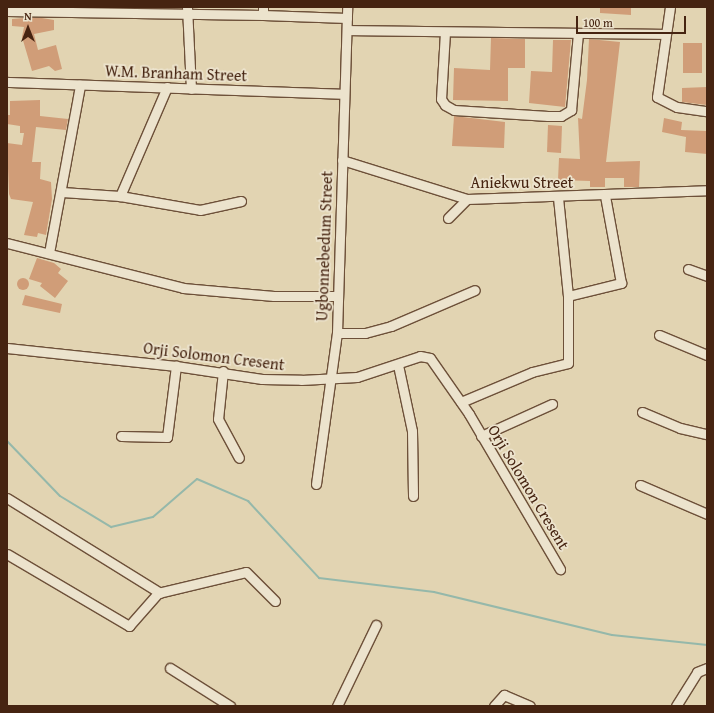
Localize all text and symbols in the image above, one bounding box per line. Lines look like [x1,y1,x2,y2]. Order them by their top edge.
north arrow [8,8,48,48]
text: N [24,8,32,24]
scale bar [578,8,688,34]
text: 100 m [583,14,613,31]
street label: W.M. Branham Street [105,61,247,85]
street label: Ugbonnebedum Street [312,170,336,322]
street label: Aniekwu Street [471,172,573,192]
street label: Orji Solomon Cresent [142,338,286,374]
street label: Orji Solomon Cresent [484,421,574,553]

